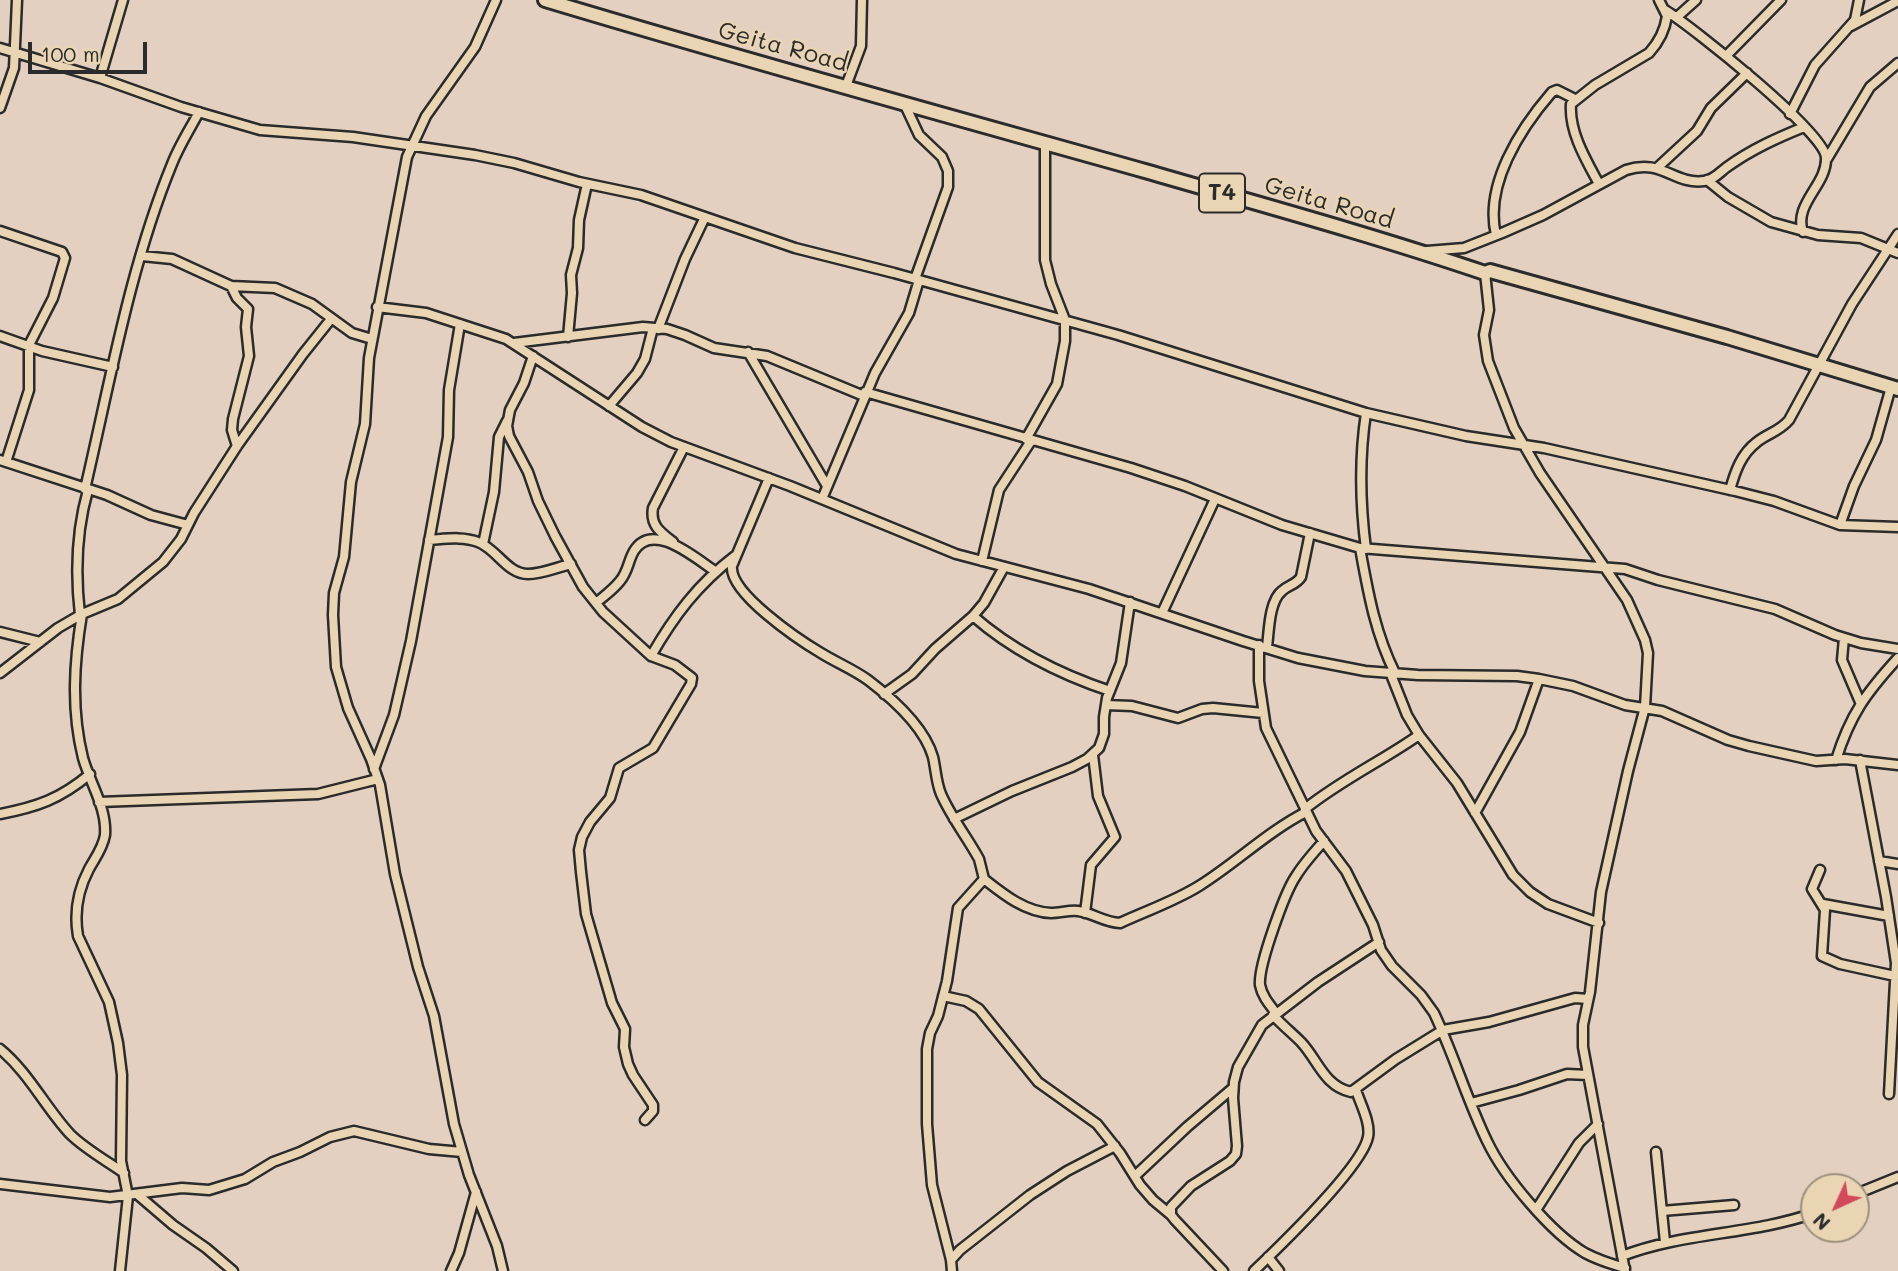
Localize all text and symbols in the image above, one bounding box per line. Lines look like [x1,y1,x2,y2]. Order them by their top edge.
street label: Geita Road [715,16,851,78]
scale bar [32,28,150,72]
text: 100 m [41,40,100,67]
street label: Geita Road [1261,171,1397,235]
road number: T4 [1199,174,1245,212]
north arrow [1800,1173,1870,1243]
text: N [1807,1208,1835,1236]

